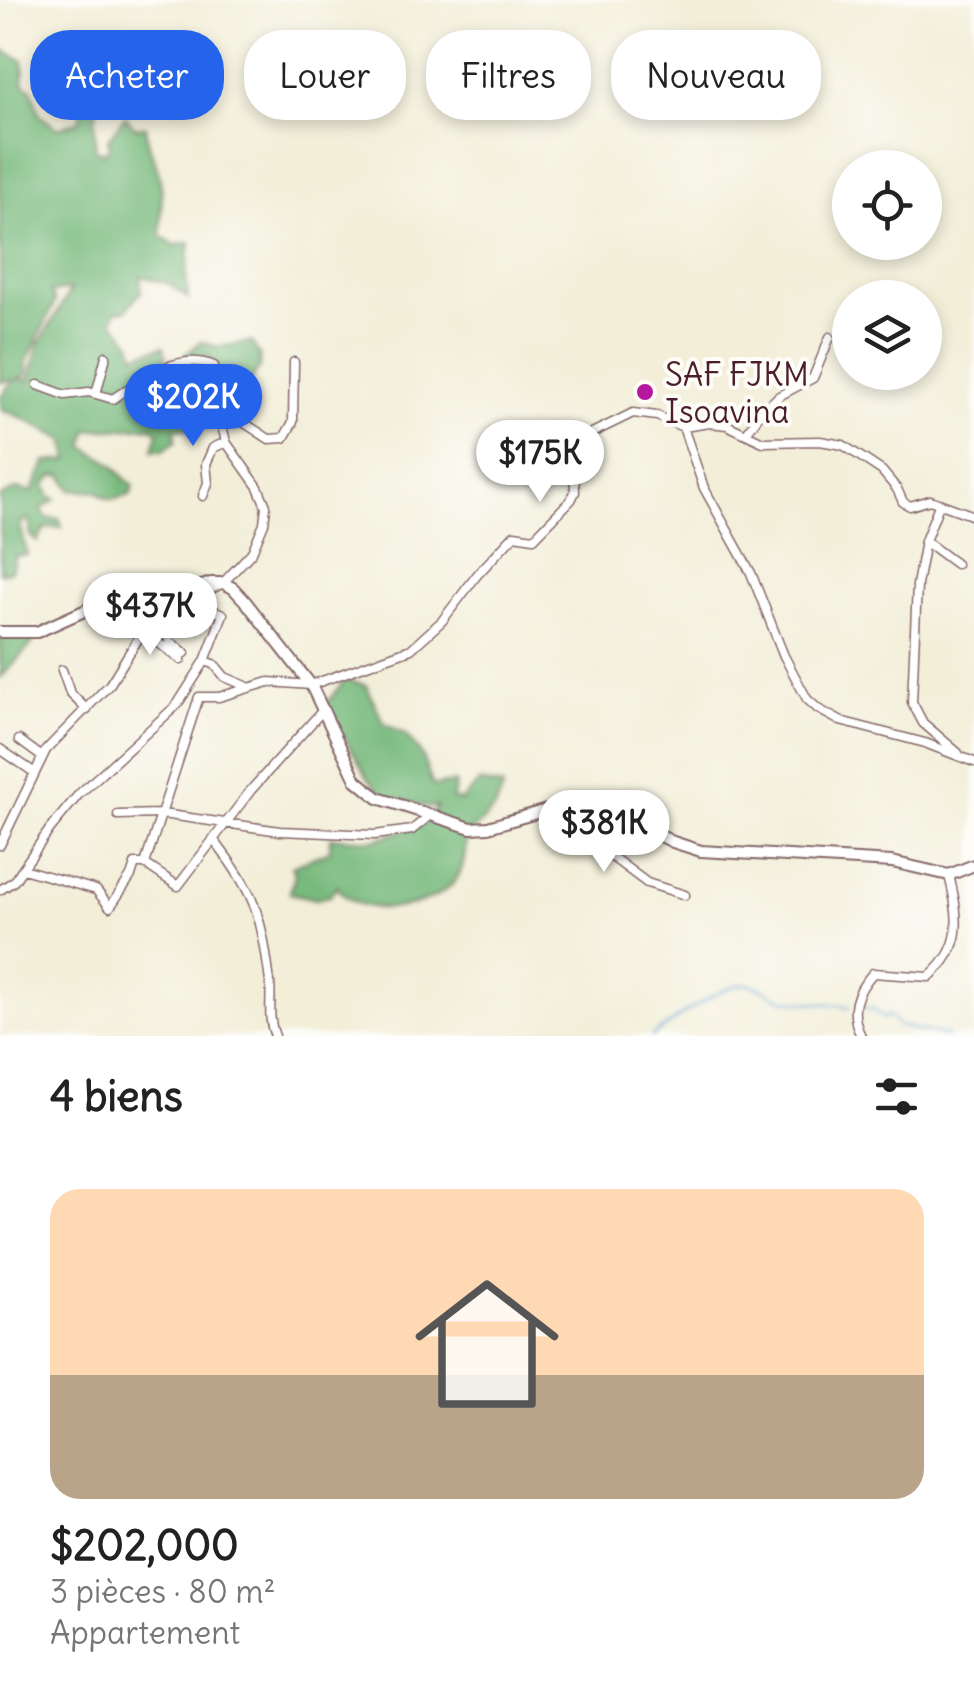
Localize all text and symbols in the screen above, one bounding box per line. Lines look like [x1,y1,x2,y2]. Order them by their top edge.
chip: Acheter [30,30,224,120]
chip: Louer [244,30,406,120]
chip: Filtres [426,30,591,120]
chip: Nouveau [611,30,821,120]
map controls [832,150,942,390]
button: locate [832,150,942,260]
button: layers [832,280,942,390]
place label: SAF FJKM Isoavina [665,354,809,432]
pin: $202K [123,364,263,449]
text: $202K [146,376,240,417]
marker: SAF FJKM Isoavina [634,381,656,403]
pin: $175K [470,420,610,505]
text: $175K [498,432,582,473]
pin: $437K [80,573,220,658]
text: $437K [105,585,195,626]
pin: $381K [534,790,674,875]
text: $381K [561,802,647,843]
icon: filters [869,1069,924,1124]
text: 4 biens [50,1070,183,1122]
icon: home [397,1254,577,1434]
text: $202,000 [50,1519,239,1571]
text: 3 pièces · 80 m² [50,1571,275,1612]
text: Appartement [50,1612,240,1653]

